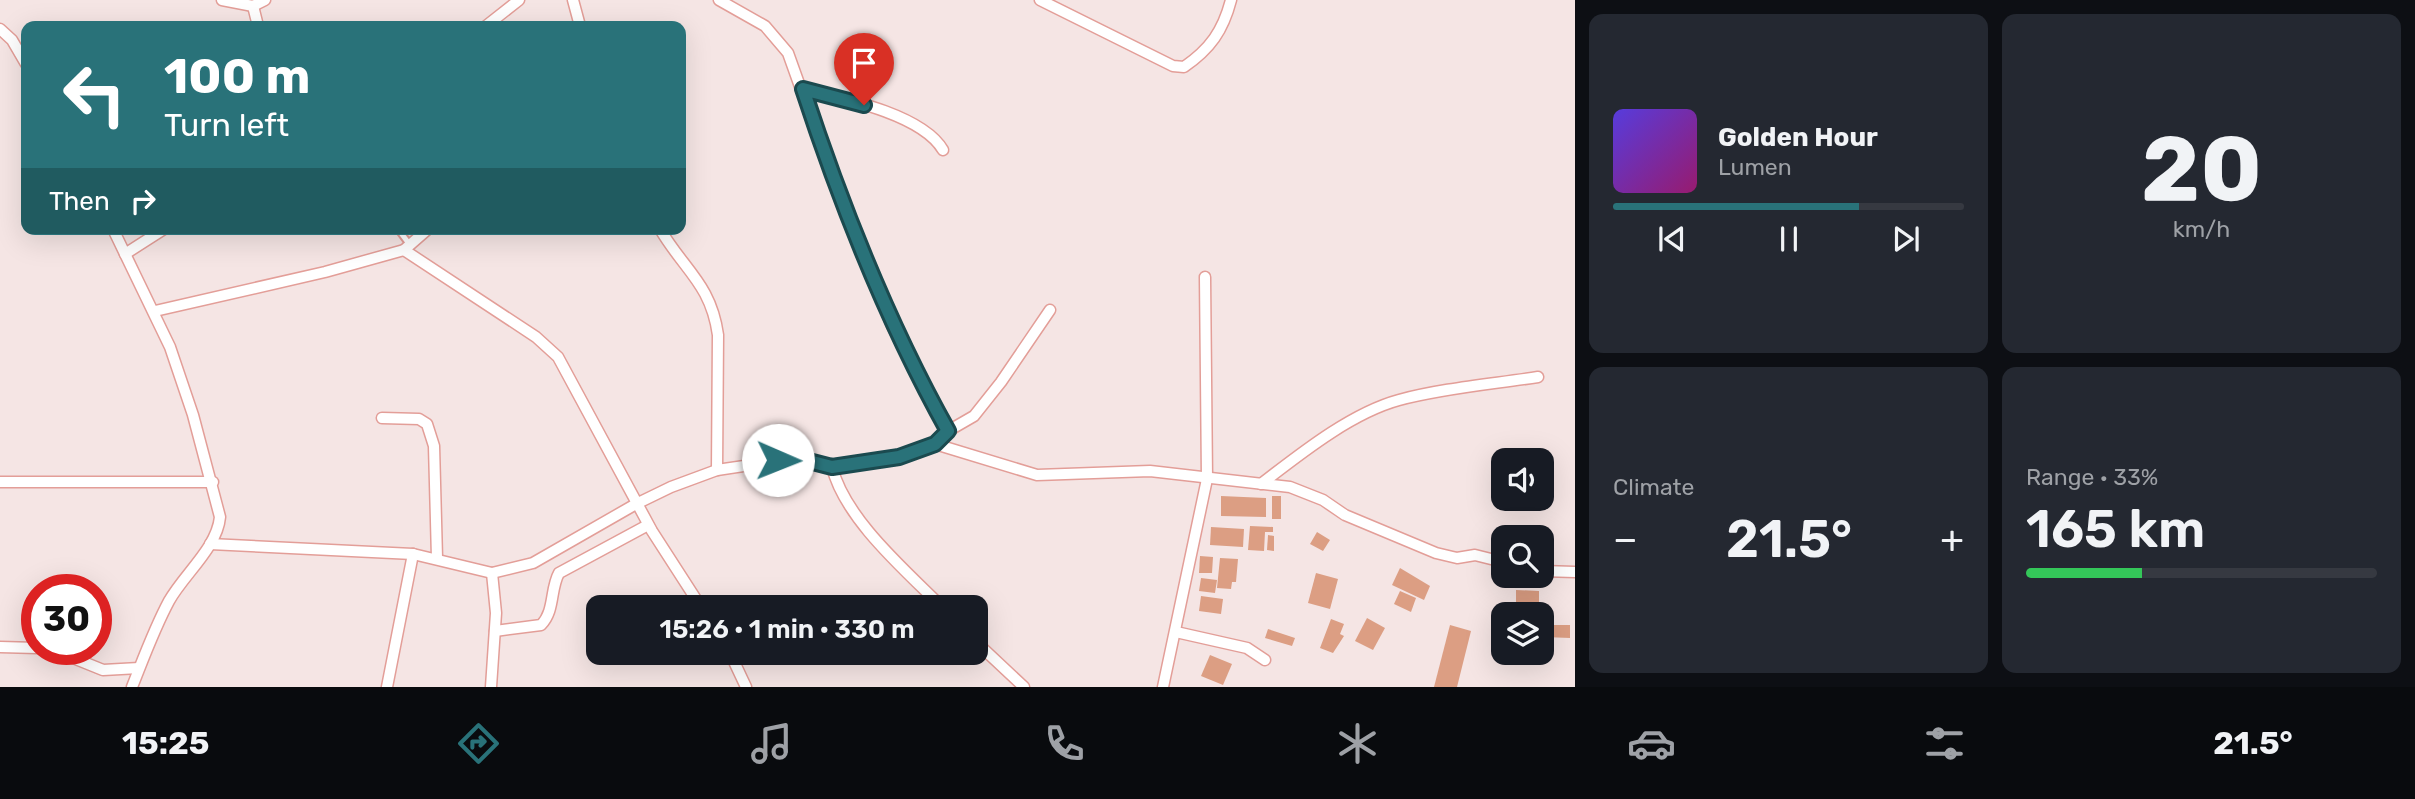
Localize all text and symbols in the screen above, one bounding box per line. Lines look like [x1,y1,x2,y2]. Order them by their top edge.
pin [834,33,894,105]
icon: arrive [845,44,883,82]
text: 100 m [164,47,310,105]
icon: left [49,49,140,140]
text: Turn left [164,106,289,144]
text: 20 [2141,115,2262,223]
text: Golden Hour [1718,122,1878,153]
text: Lumen [1718,153,1792,181]
icon: right [124,182,162,220]
text: Then [49,186,110,217]
text: km/h [2173,215,2230,243]
icon: previous [1653,220,1691,258]
icon: pause [1770,220,1808,258]
icon: next [1887,220,1925,258]
position arrow [741,423,815,497]
map controls [1491,448,1554,665]
button: sound [1491,448,1554,511]
text: Range · 33% [2026,463,2158,491]
text: Climate [1613,473,1694,501]
text: 165 km [2026,498,2205,560]
text: 21.5° [1726,508,1852,570]
text: − [1613,516,1638,562]
text: + [1940,516,1964,562]
button: search [1491,525,1554,588]
speed limit sign: 30 [21,574,112,665]
button: layers [1491,602,1554,665]
text: 15:26 · 1 min · 330 m [659,614,915,645]
icon: directions [454,719,503,768]
icon: music [747,719,796,768]
icon: phone [1040,719,1089,768]
icon: climate [1333,719,1382,768]
icon: car [1627,719,1676,768]
icon: filters [1920,719,1969,768]
text: 15:25 [122,724,210,762]
text: 21.5° [2213,724,2293,762]

